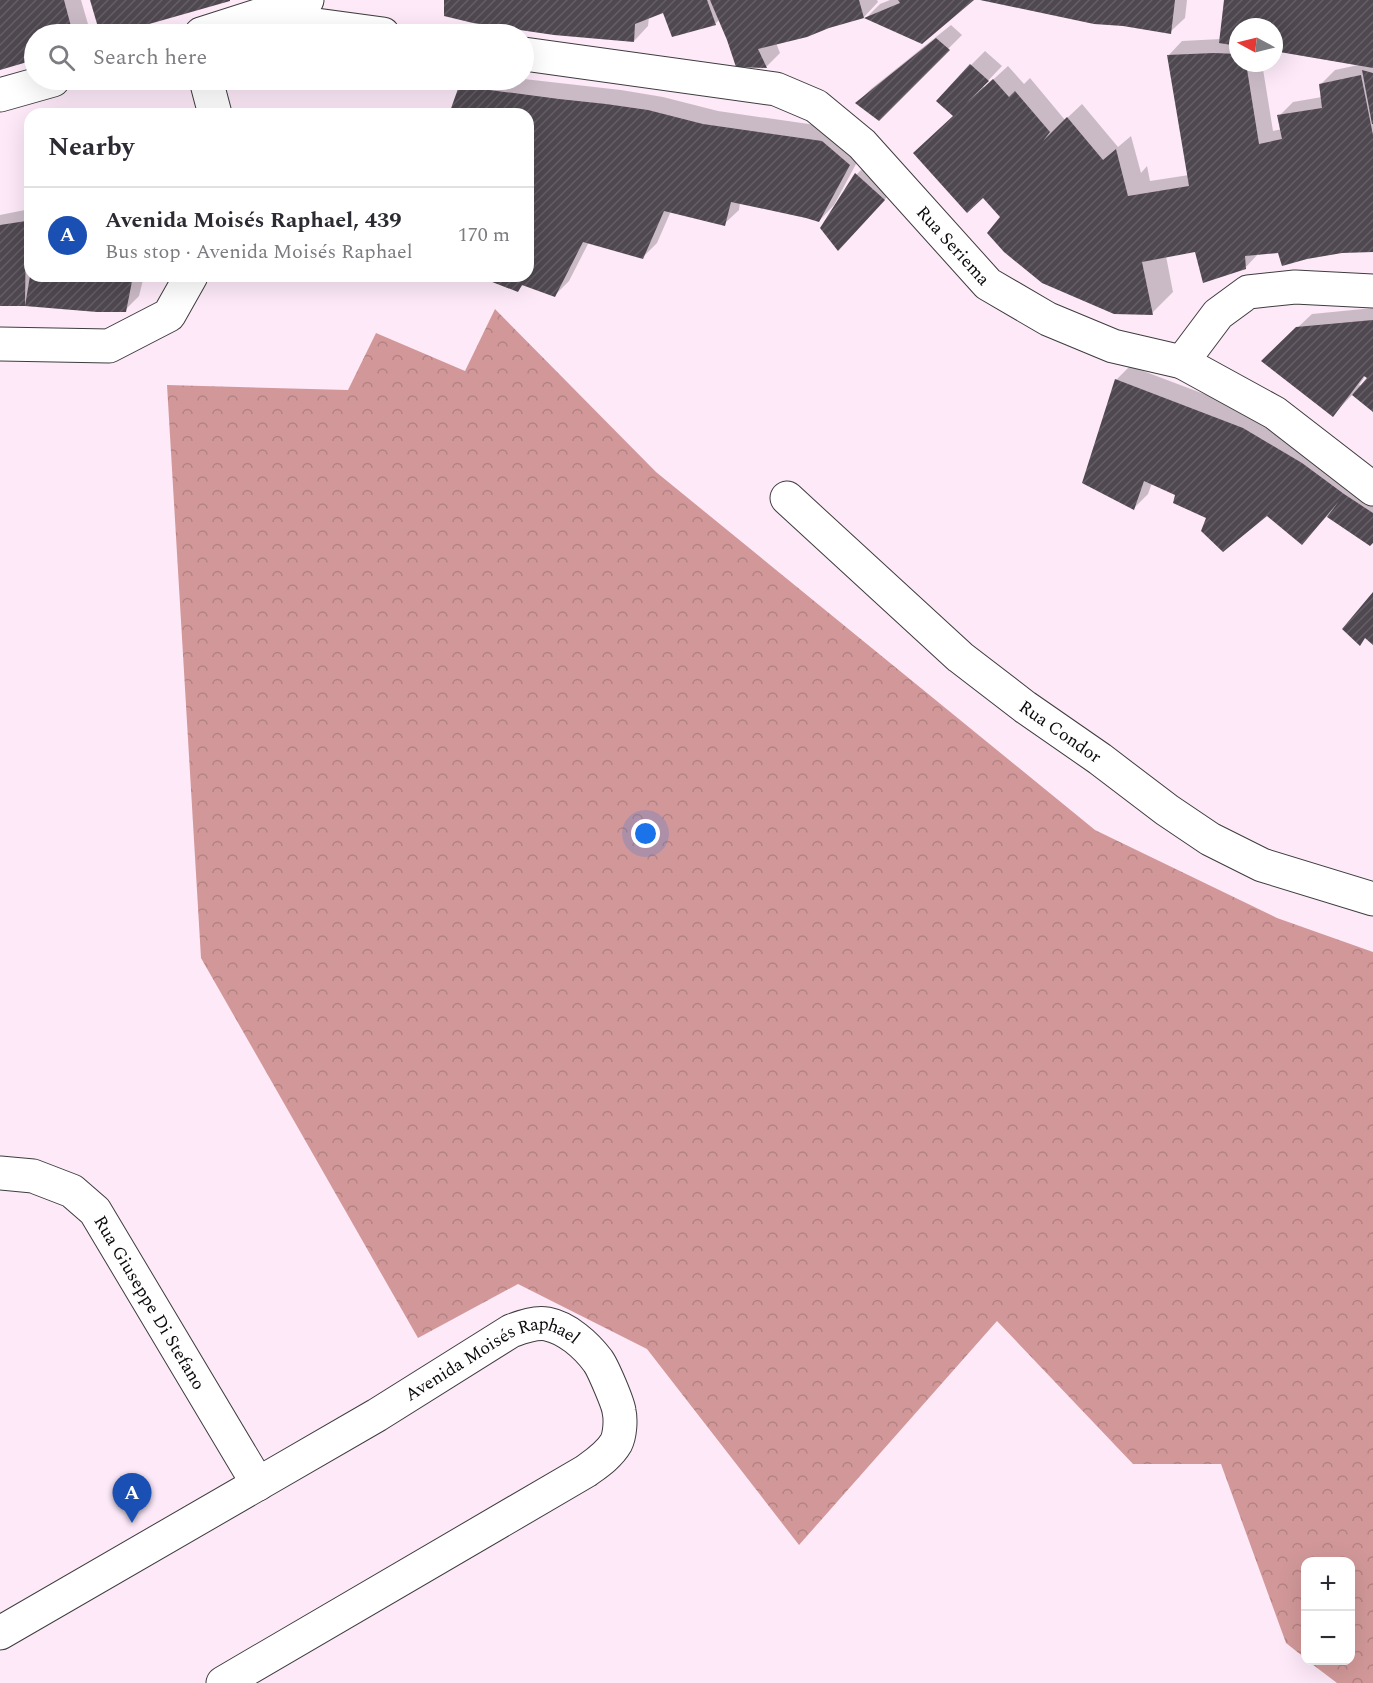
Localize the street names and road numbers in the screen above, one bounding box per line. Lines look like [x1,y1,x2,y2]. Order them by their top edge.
street label: Rua Seriema [910,200,996,292]
street label: Rua Condor [1013,694,1107,770]
street label: Rua Giuseppe Di Stefano [87,1210,212,1395]
street label: Avenida Moisés Raphael [400,1310,586,1408]

